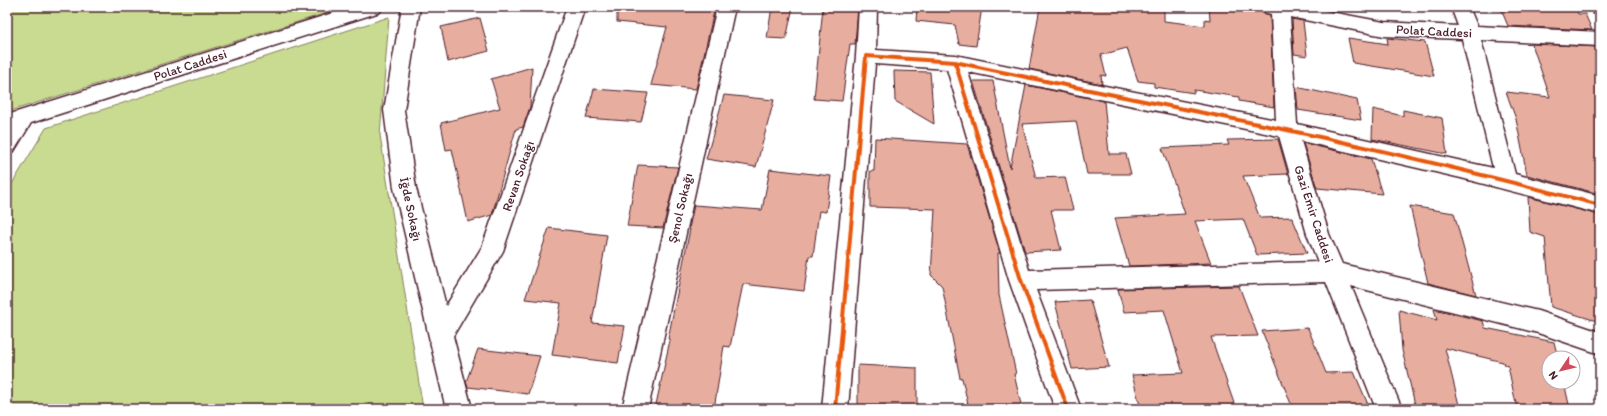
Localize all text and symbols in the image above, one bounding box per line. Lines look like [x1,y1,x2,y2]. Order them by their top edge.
street label: Polat Caddesi [1396,22,1472,40]
street label: Polat Caddesi [151,46,229,84]
street label: Revan Sokağı [499,139,537,213]
street label: Gazi Emir Caddesi [1291,163,1337,265]
street label: Şenol Sokağı [665,171,695,245]
street label: İğde Sokağı [397,176,425,242]
north arrow [1541,350,1581,390]
text: N [1546,369,1561,382]

